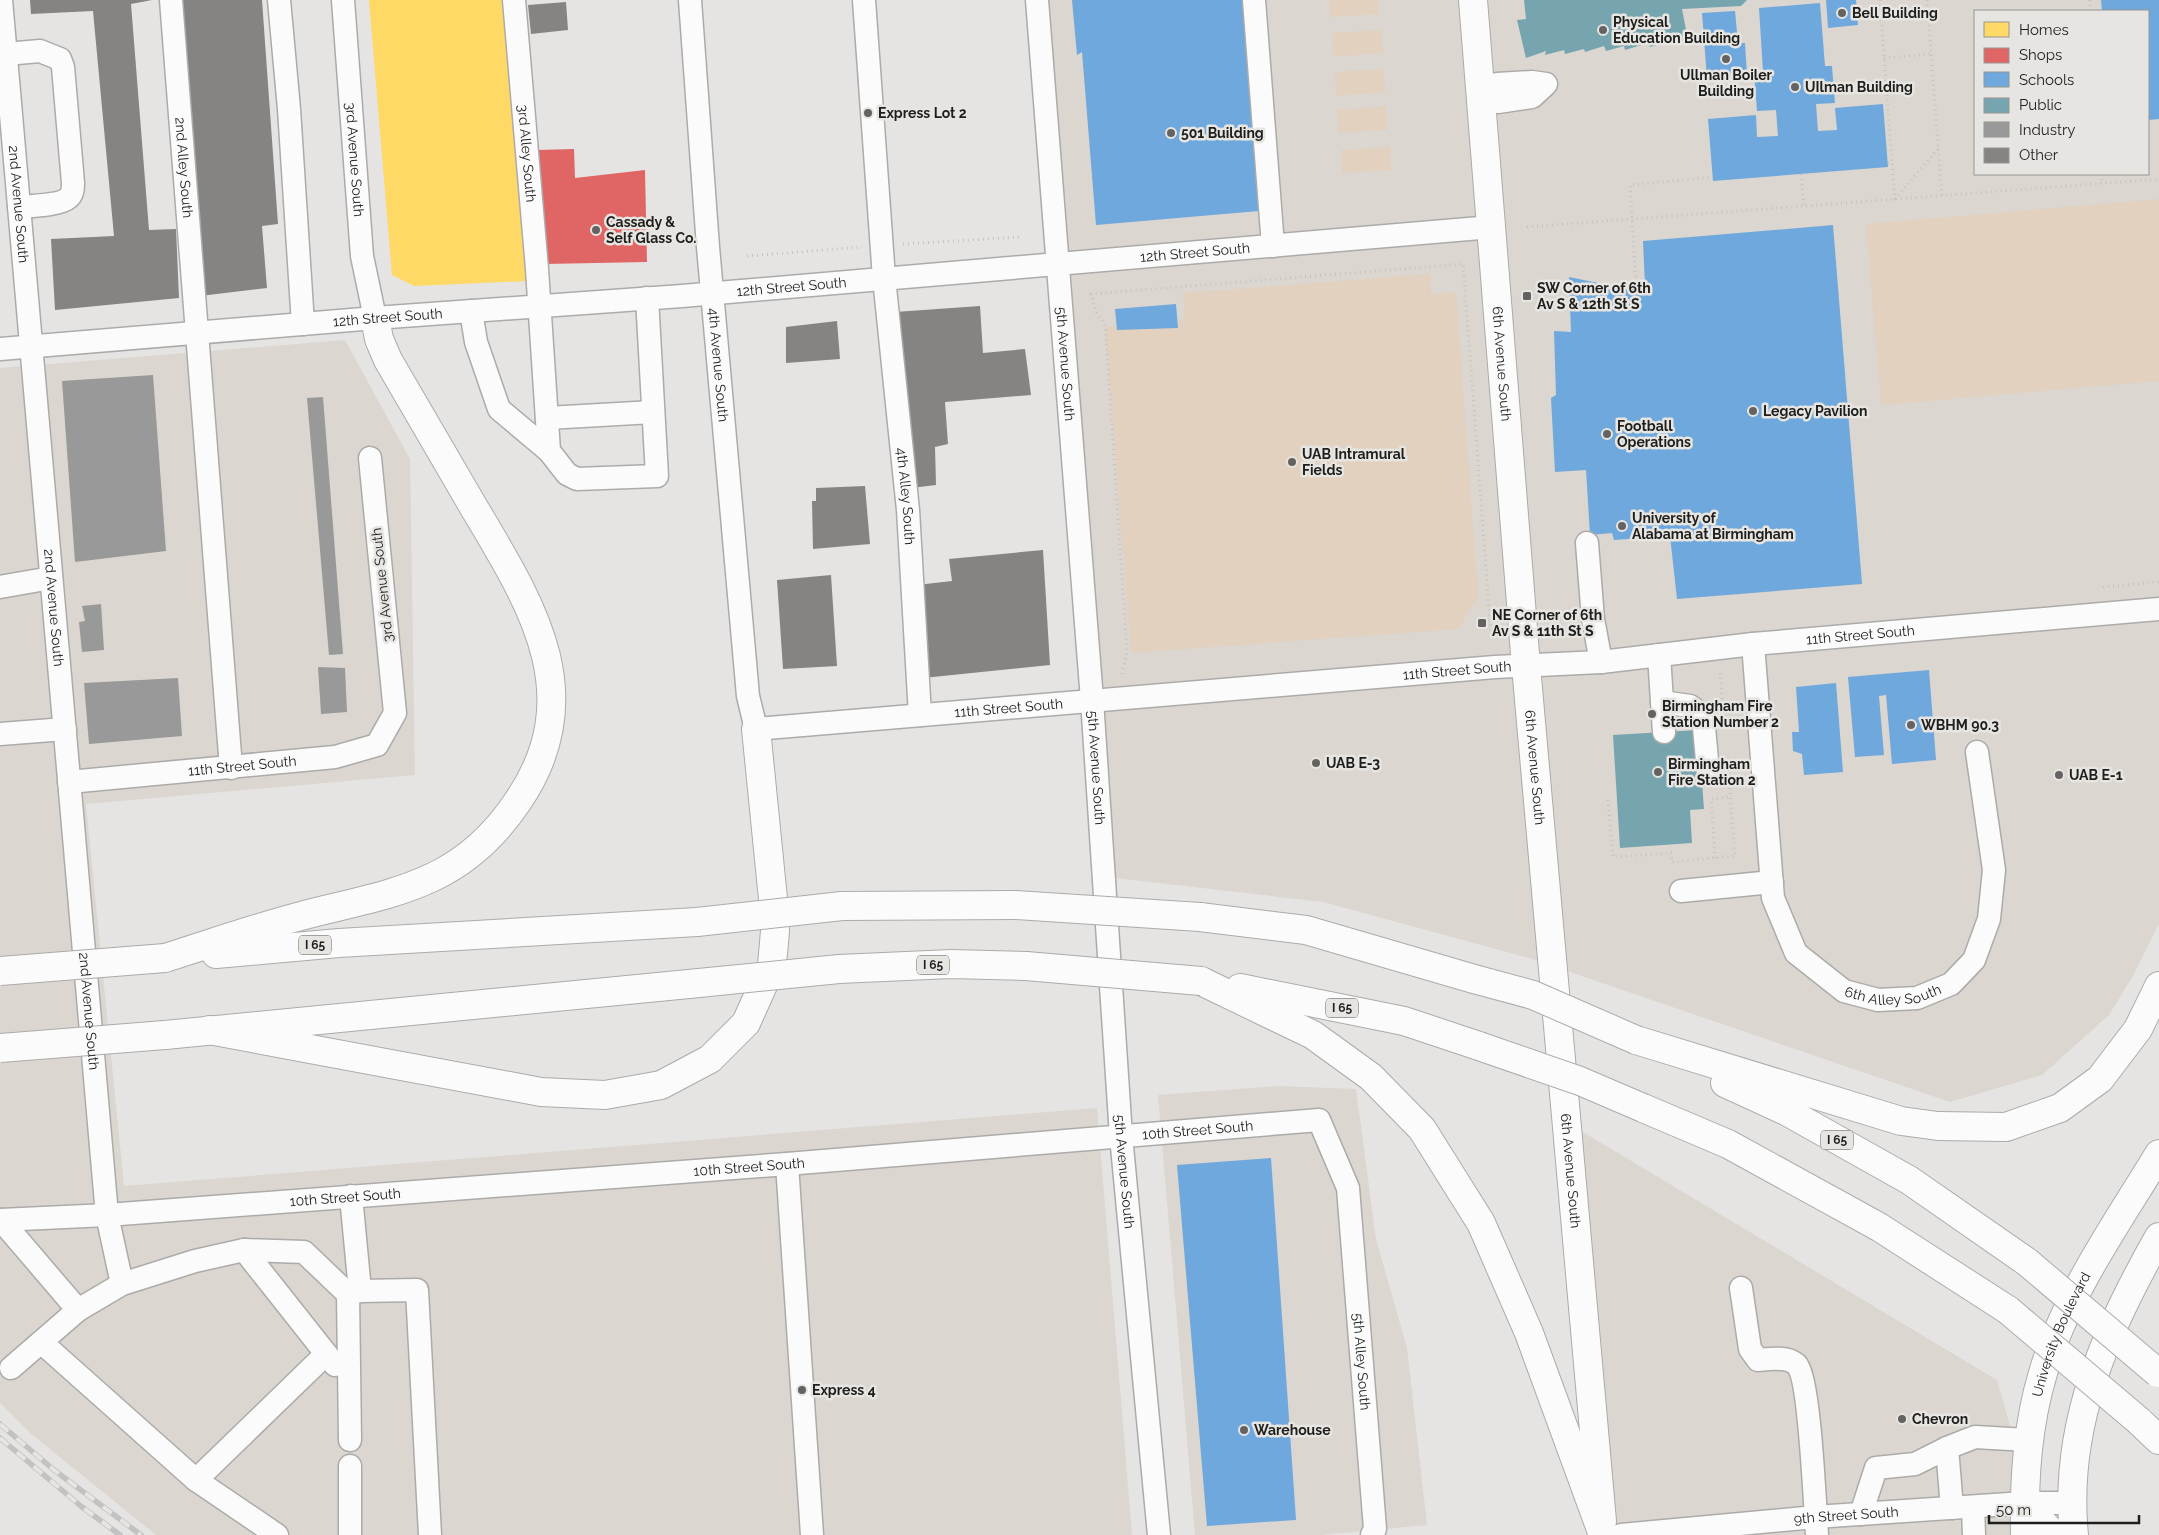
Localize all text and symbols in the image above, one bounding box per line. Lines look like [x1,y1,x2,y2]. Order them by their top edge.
place label: Bell Building [1852,5,1938,21]
marker: Bell Building [1836,7,1848,19]
legend [1974,10,2149,175]
place label: Physical Education Building [1613,14,1740,46]
text: Homes [2019,21,2069,39]
marker: Physical Education Building [1597,24,1609,36]
text: Shops [2019,46,2062,64]
marker: Ullman Boiler Building [1720,53,1732,65]
place label: Ullman Boiler Building [1680,67,1773,99]
text: Schools [2019,71,2074,89]
place label: UIlman Building [1805,79,1913,95]
marker: UIlman Building [1789,81,1801,93]
text: Public [2019,96,2062,114]
street label: 3rd Avenue South [343,102,367,217]
street label: 3rd Alley South [515,104,539,203]
place label: Express Lot 2 [878,105,967,121]
marker: Express Lot 2 [862,107,874,119]
street label: 2nd Alley South [172,116,196,219]
text: Industry [2019,121,2075,139]
place label: 501 Building [1181,125,1264,141]
marker: 501 Building [1165,127,1177,139]
street label: 2nd Avenue South [6,145,32,264]
text: Other [2019,146,2059,164]
place label: Cassady & Self Glass Co. [606,214,696,246]
marker: Cassady & Self Glass Co. [590,224,602,236]
street label: 12th Street South [1139,240,1251,265]
street label: 12th Street South [736,274,847,299]
place label: SW Corner of 6th Av S & 12th St S [1537,280,1651,312]
marker: SW Corner of 6th Av S & 12th St S [1521,290,1533,302]
street label: 12th Street South [332,305,443,329]
street label: 5th Avenue South [1053,306,1078,422]
street label: 6th Avenue South [1489,306,1515,422]
street label: 4th Avenue South [705,307,732,423]
place label: Legacy Pavilion [1763,403,1868,419]
marker: Legacy Pavilion [1747,405,1759,417]
place label: Football Operations [1617,418,1691,450]
marker: Football Operations [1601,428,1613,440]
place label: UAB Intramural Fields [1302,446,1406,478]
street label: 4th Alley South [894,447,918,545]
marker: UAB Intramural Fields [1286,456,1298,468]
place label: University of Alabama at Birmingham [1632,510,1794,542]
marker: University of Alabama at Birmingham [1616,520,1628,532]
street label: 3rd Avenue South [368,527,396,643]
street label: 2nd Avenue South [41,548,67,667]
place label: NE Corner of 6th Av S & 11th St S [1492,607,1602,639]
marker: NE Corner of 6th Av S & 11th St S [1476,617,1488,629]
street label: 11th Street South [1805,622,1915,647]
street label: 11th Street South [1402,658,1512,683]
street label: 11th Street South [954,695,1064,720]
place label: Birmingham Fire Station Number 2 [1662,698,1779,730]
marker: Birmingham Fire Station Number 2 [1646,708,1658,720]
street label: 6th Avenue South [1522,709,1548,826]
street label: 5th Avenue South [1085,710,1108,825]
place label: WBHM 90.3 [1921,717,1999,733]
marker: WBHM 90.3 [1905,719,1917,731]
street label: 11th Street South [187,753,297,779]
place label: UAB E-3 [1326,755,1380,771]
place label: Birmingham Fire Station 2 [1668,756,1756,788]
marker: UAB E-3 [1310,757,1322,769]
marker: Birmingham Fire Station 2 [1652,766,1664,778]
place label: UAB E-1 [2069,767,2123,783]
marker: UAB E-1 [2053,769,2065,781]
road number: I 65 [299,936,331,954]
street label: 2nd Avenue South [76,952,102,1071]
road number: I 65 [917,956,949,974]
street label: 6th Alley South [1843,981,1944,1008]
road number: I 65 [1326,998,1358,1018]
street label: 6th Avenue South [1558,1113,1584,1229]
street label: 5th Avenue South [1112,1114,1138,1229]
street label: 10th Street South [1141,1117,1254,1143]
road number: I 65 [1821,1130,1853,1150]
street label: 10th Street South [693,1155,805,1179]
street label: 10th Street South [289,1185,401,1209]
street label: University Boulevard [2029,1269,2093,1399]
street label: 5th Alley South [1350,1312,1374,1411]
place label: Express 4 [812,1382,876,1398]
marker: Express 4 [796,1384,808,1396]
place label: Chevron [1912,1411,1968,1427]
marker: Chevron [1896,1413,1908,1425]
place label: Warehouse [1254,1422,1331,1438]
marker: Warehouse [1238,1424,1250,1436]
scale bar [1989,1492,2139,1524]
text: 50 m [1996,1501,2031,1519]
street label: 9th Street South [1793,1503,1899,1527]

